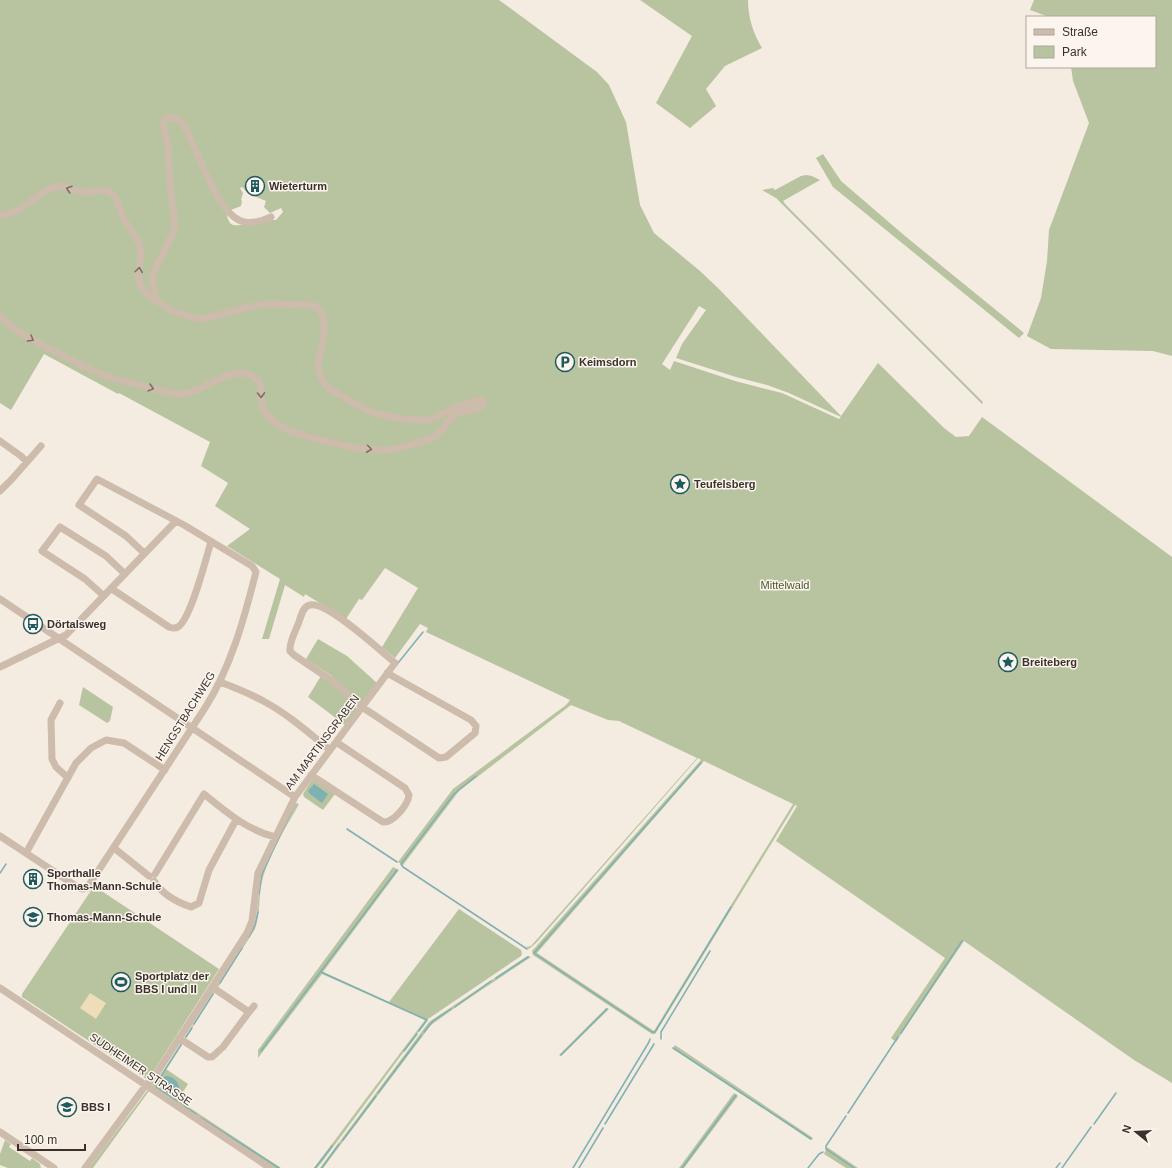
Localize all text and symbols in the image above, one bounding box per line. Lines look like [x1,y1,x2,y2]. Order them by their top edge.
legend [1026,16,1156,68]
text: Straße [1062,25,1098,39]
text: Park [1062,45,1088,59]
building icon: Wieterturm [244,175,266,197]
place label: Wieterturm [269,180,327,192]
one-way arrow [65,185,72,194]
one-way arrow [134,267,143,273]
one-way arrow [27,335,34,342]
parking icon: Keimsdorn [554,351,576,373]
place label: Keimsdorn [579,356,637,368]
one-way arrow [147,383,154,392]
one-way arrow [257,392,265,398]
one-way arrow [365,444,372,453]
place icon: Teufelsberg [669,473,691,495]
place label: Teufelsberg [694,478,756,490]
park label: Mittelwald [761,579,809,591]
bus stop icon: Dörtalsweg [22,613,44,635]
place label: Dörtalsweg [47,618,106,630]
place icon: Breiteberg [997,651,1019,673]
place label: Breiteberg [1022,656,1077,668]
street label: HENGSTBACHWEG [153,669,217,763]
street label: AM MARTINSGRABEN [283,692,362,792]
place label: Sporthalle Thomas-Mann-Schule [47,867,161,892]
building icon: Sporthalle Thomas-Mann-Schule [22,868,44,890]
school or university icon: Thomas-Mann-Schule [22,906,44,928]
place label: Thomas-Mann-Schule [47,911,161,923]
place label: Sportplatz der BBS I und II [135,970,210,995]
sports icon: Sportplatz der BBS I und II [110,971,132,993]
street label: SUDHEIMER STRASSE [88,1030,194,1108]
school or university icon: BBS I [56,1096,78,1118]
place label: BBS I [81,1101,110,1113]
north arrow [1116,1112,1156,1152]
text: N [1120,1123,1133,1135]
scale bar [18,1126,85,1152]
text: 100 m [24,1133,57,1147]

